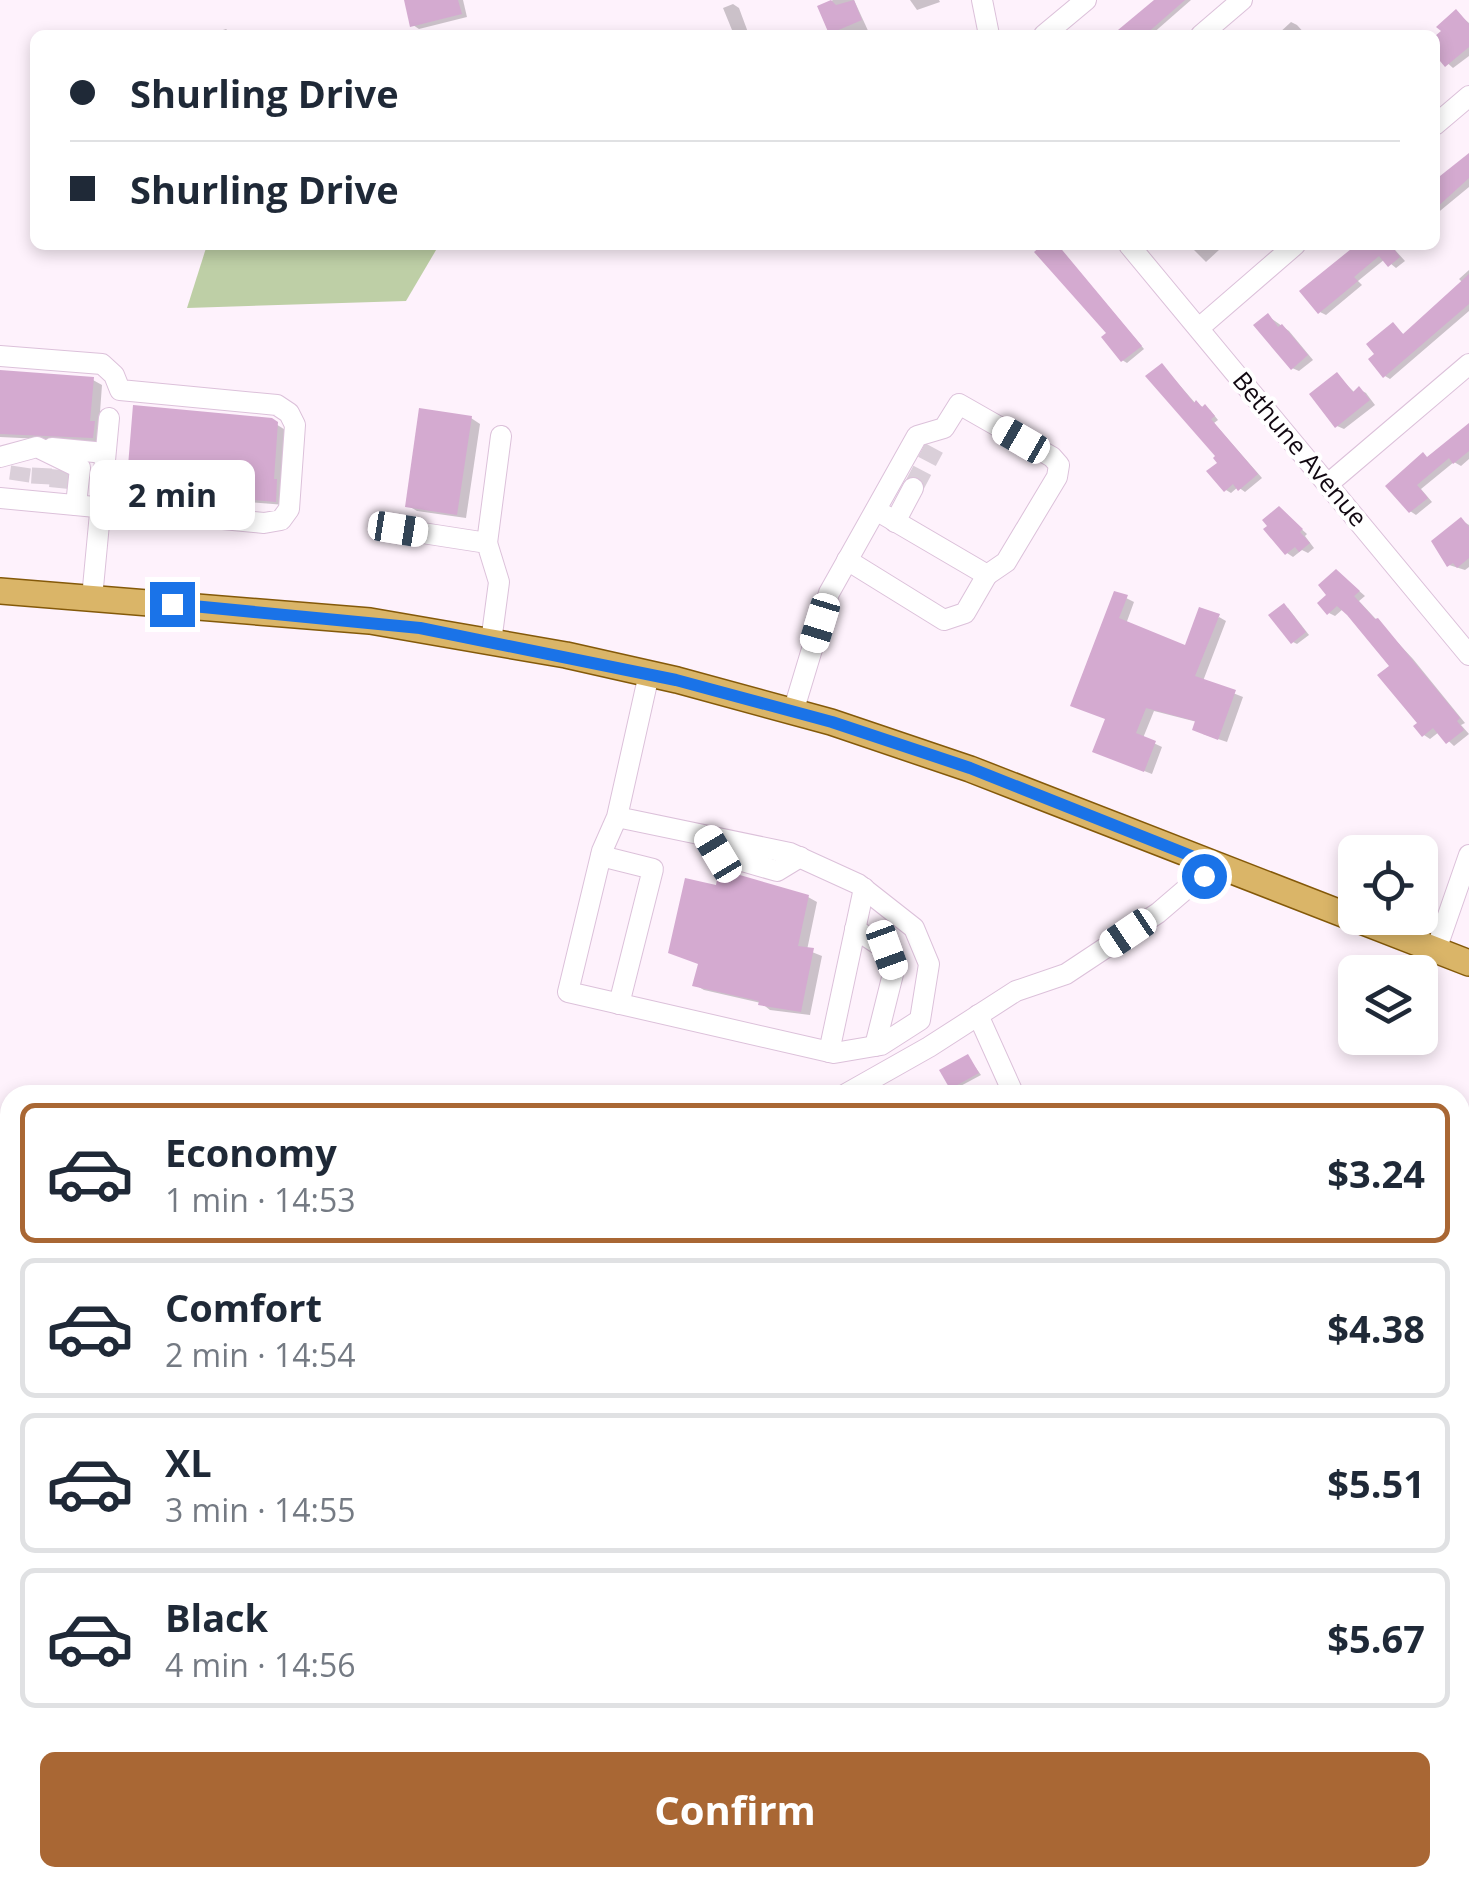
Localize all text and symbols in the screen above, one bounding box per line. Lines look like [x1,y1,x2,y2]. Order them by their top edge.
text: Shurling Drive [130,67,399,119]
text: Shurling Drive [130,163,399,215]
street label: Bethune Avenue [1226,364,1376,533]
car [988,412,1054,468]
callout: 2 min [90,459,254,529]
text: 2 min [128,473,217,516]
car [366,509,430,549]
route end [150,582,195,627]
car [797,590,843,656]
car [690,821,746,887]
map controls [1338,835,1438,1055]
button: locate [1338,835,1438,935]
route start [1182,854,1227,899]
car [1095,904,1161,962]
car [863,917,911,983]
button: layers [1338,955,1438,1055]
text: Economy [165,1126,337,1178]
icon: car [45,1128,135,1218]
text: $3.24 [1327,1147,1425,1199]
text: 1 min · 14:53 [165,1178,356,1221]
text: Comfort [165,1281,322,1333]
icon: car [45,1283,135,1373]
text: $4.38 [1327,1302,1425,1354]
text: 2 min · 14:54 [165,1333,356,1376]
text: XL [165,1436,212,1488]
icon: car [45,1438,135,1528]
text: $5.51 [1327,1457,1425,1509]
text: 3 min · 14:55 [165,1488,356,1531]
text: Black [165,1591,268,1643]
icon: car [45,1593,135,1683]
text: $5.67 [1327,1612,1425,1664]
text: 4 min · 14:56 [165,1643,356,1686]
button: Confirm [40,1752,1430,1867]

